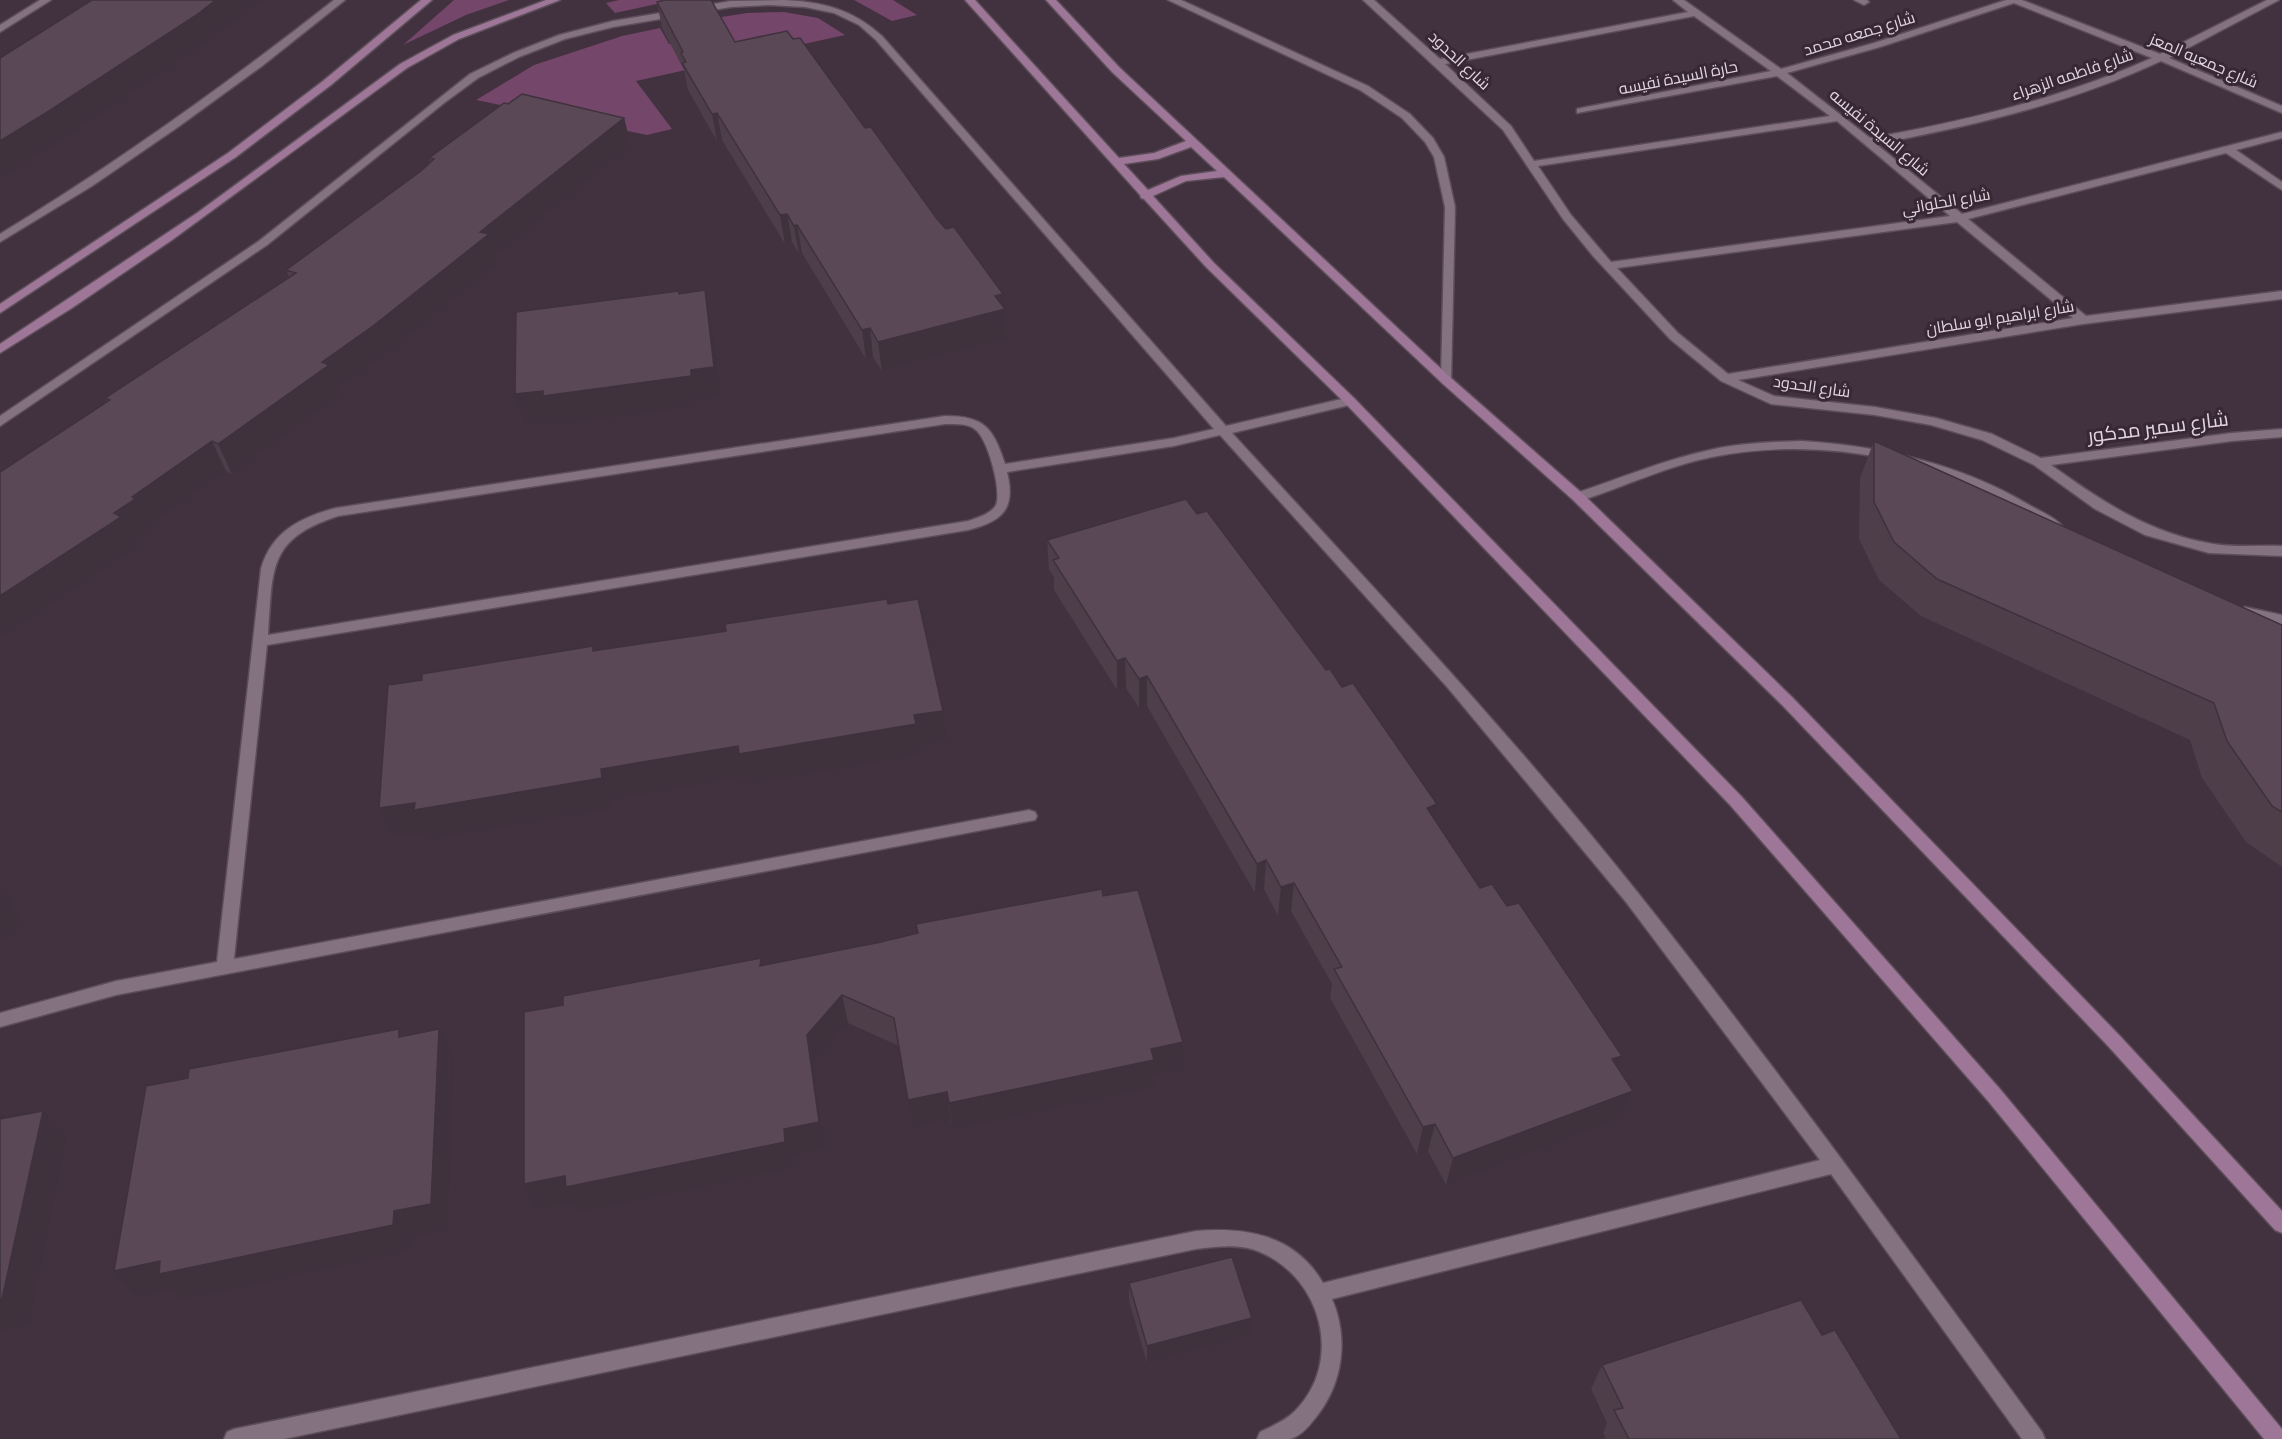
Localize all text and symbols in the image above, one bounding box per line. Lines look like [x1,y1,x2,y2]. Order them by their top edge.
street label: شارع جمعه محمد [1800,4,1918,61]
street label: شارع الحدود [1423,24,1497,95]
street label: شارع جمعيه المعز [2145,25,2262,94]
street label: شارع فاطمه الزهراء [2007,41,2136,106]
street label: حارة السيدة نفيسه [1616,53,1739,99]
street label: شارع السيدة نفيسه [1825,82,1936,181]
street label: شارع الحلواني [1900,180,1992,223]
street label: شارع ابراهيم ابو سلطان [1924,292,2076,341]
street label: شارع الحدود [1772,368,1852,403]
street label: شارع سمير مدكور [2085,402,2230,450]

